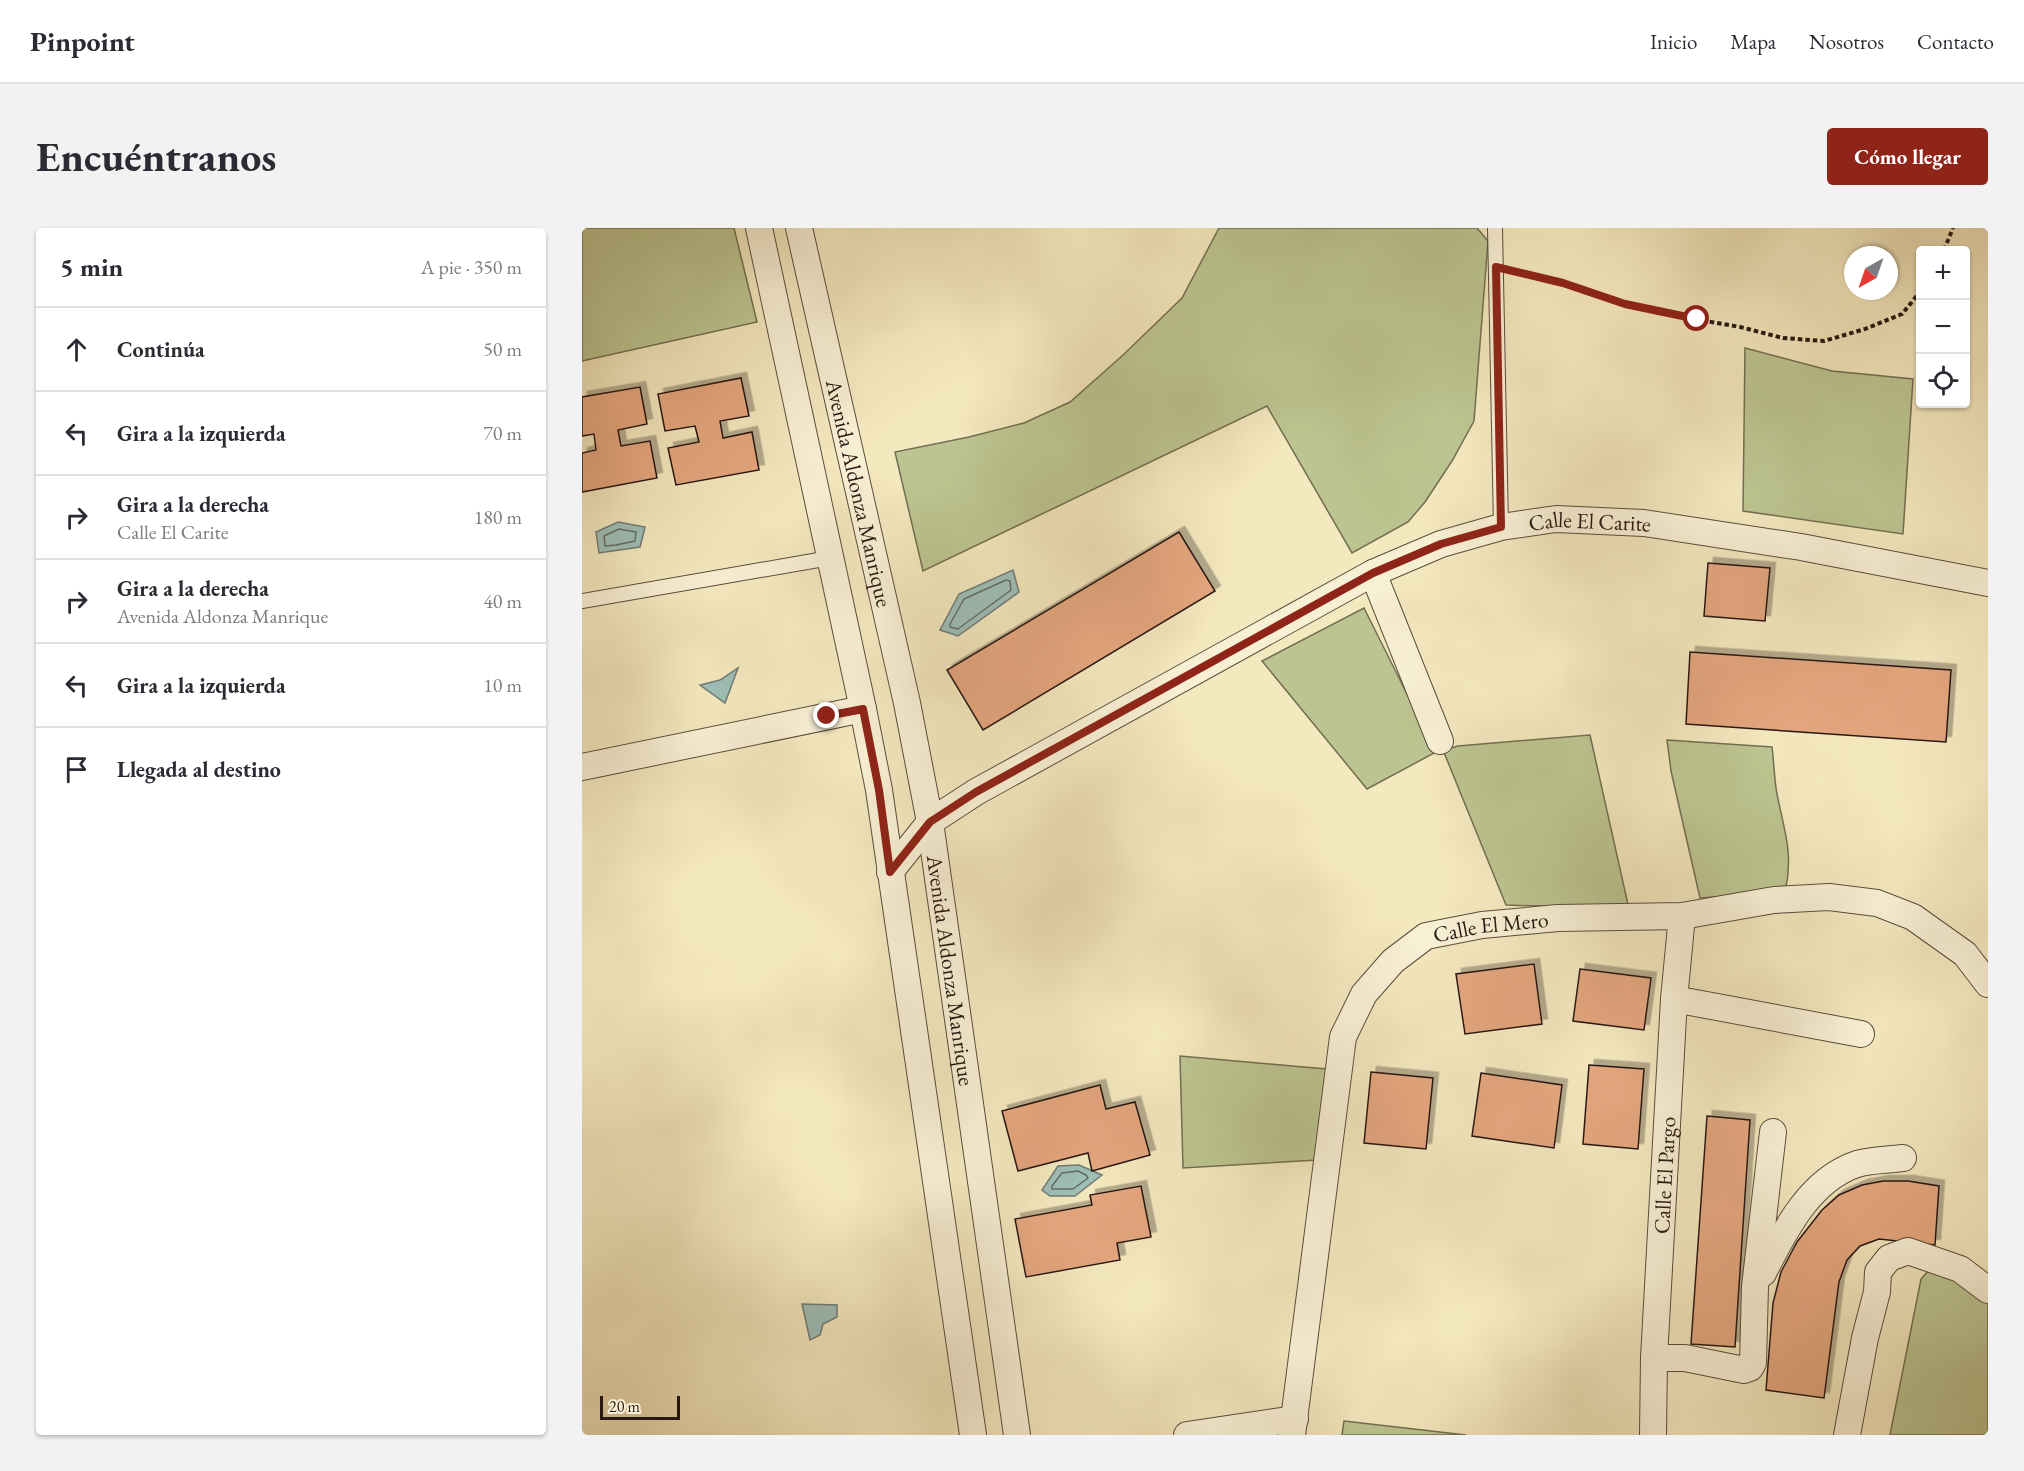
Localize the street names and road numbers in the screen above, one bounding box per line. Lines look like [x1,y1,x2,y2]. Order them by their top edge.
street label: Avenida Aldonza Manrique [819,376,899,610]
street label: Calle El Carite [1527,504,1654,538]
street label: Avenida Aldonza Manrique [920,852,982,1088]
street label: Calle El Mero [1430,904,1550,949]
street label: Calle El Pargo [1646,1116,1682,1235]

